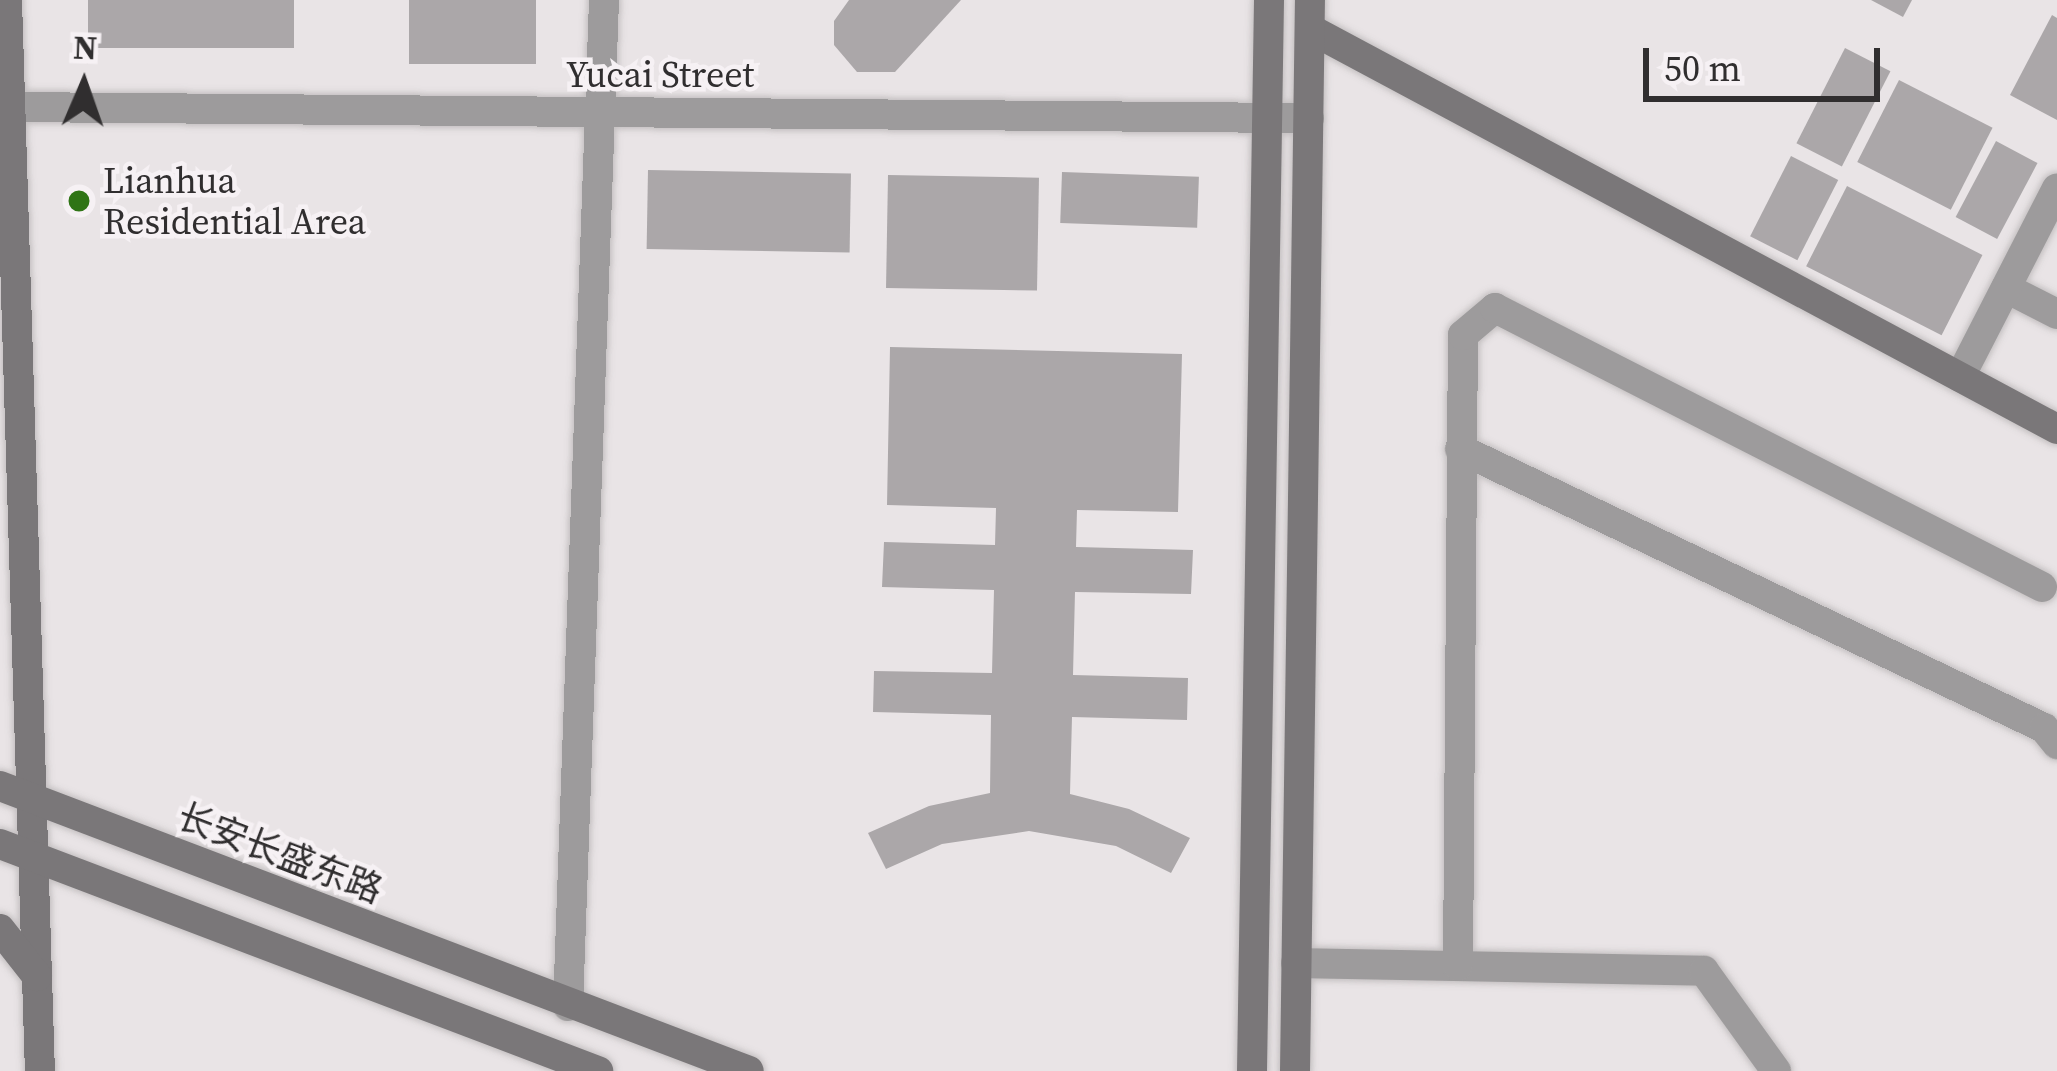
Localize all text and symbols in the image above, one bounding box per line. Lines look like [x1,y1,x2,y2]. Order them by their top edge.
north arrow [24,24,144,144]
scale bar [1649,24,1886,98]
text: N [72,25,98,70]
text: 50 m [1664,44,1741,93]
street label: Yucai Street [566,53,754,97]
place label: Lianhua Residential Area [103,158,366,243]
marker: Lianhua Residential Area [66,188,92,214]
street label: 长安长盛东路 [171,794,389,912]

